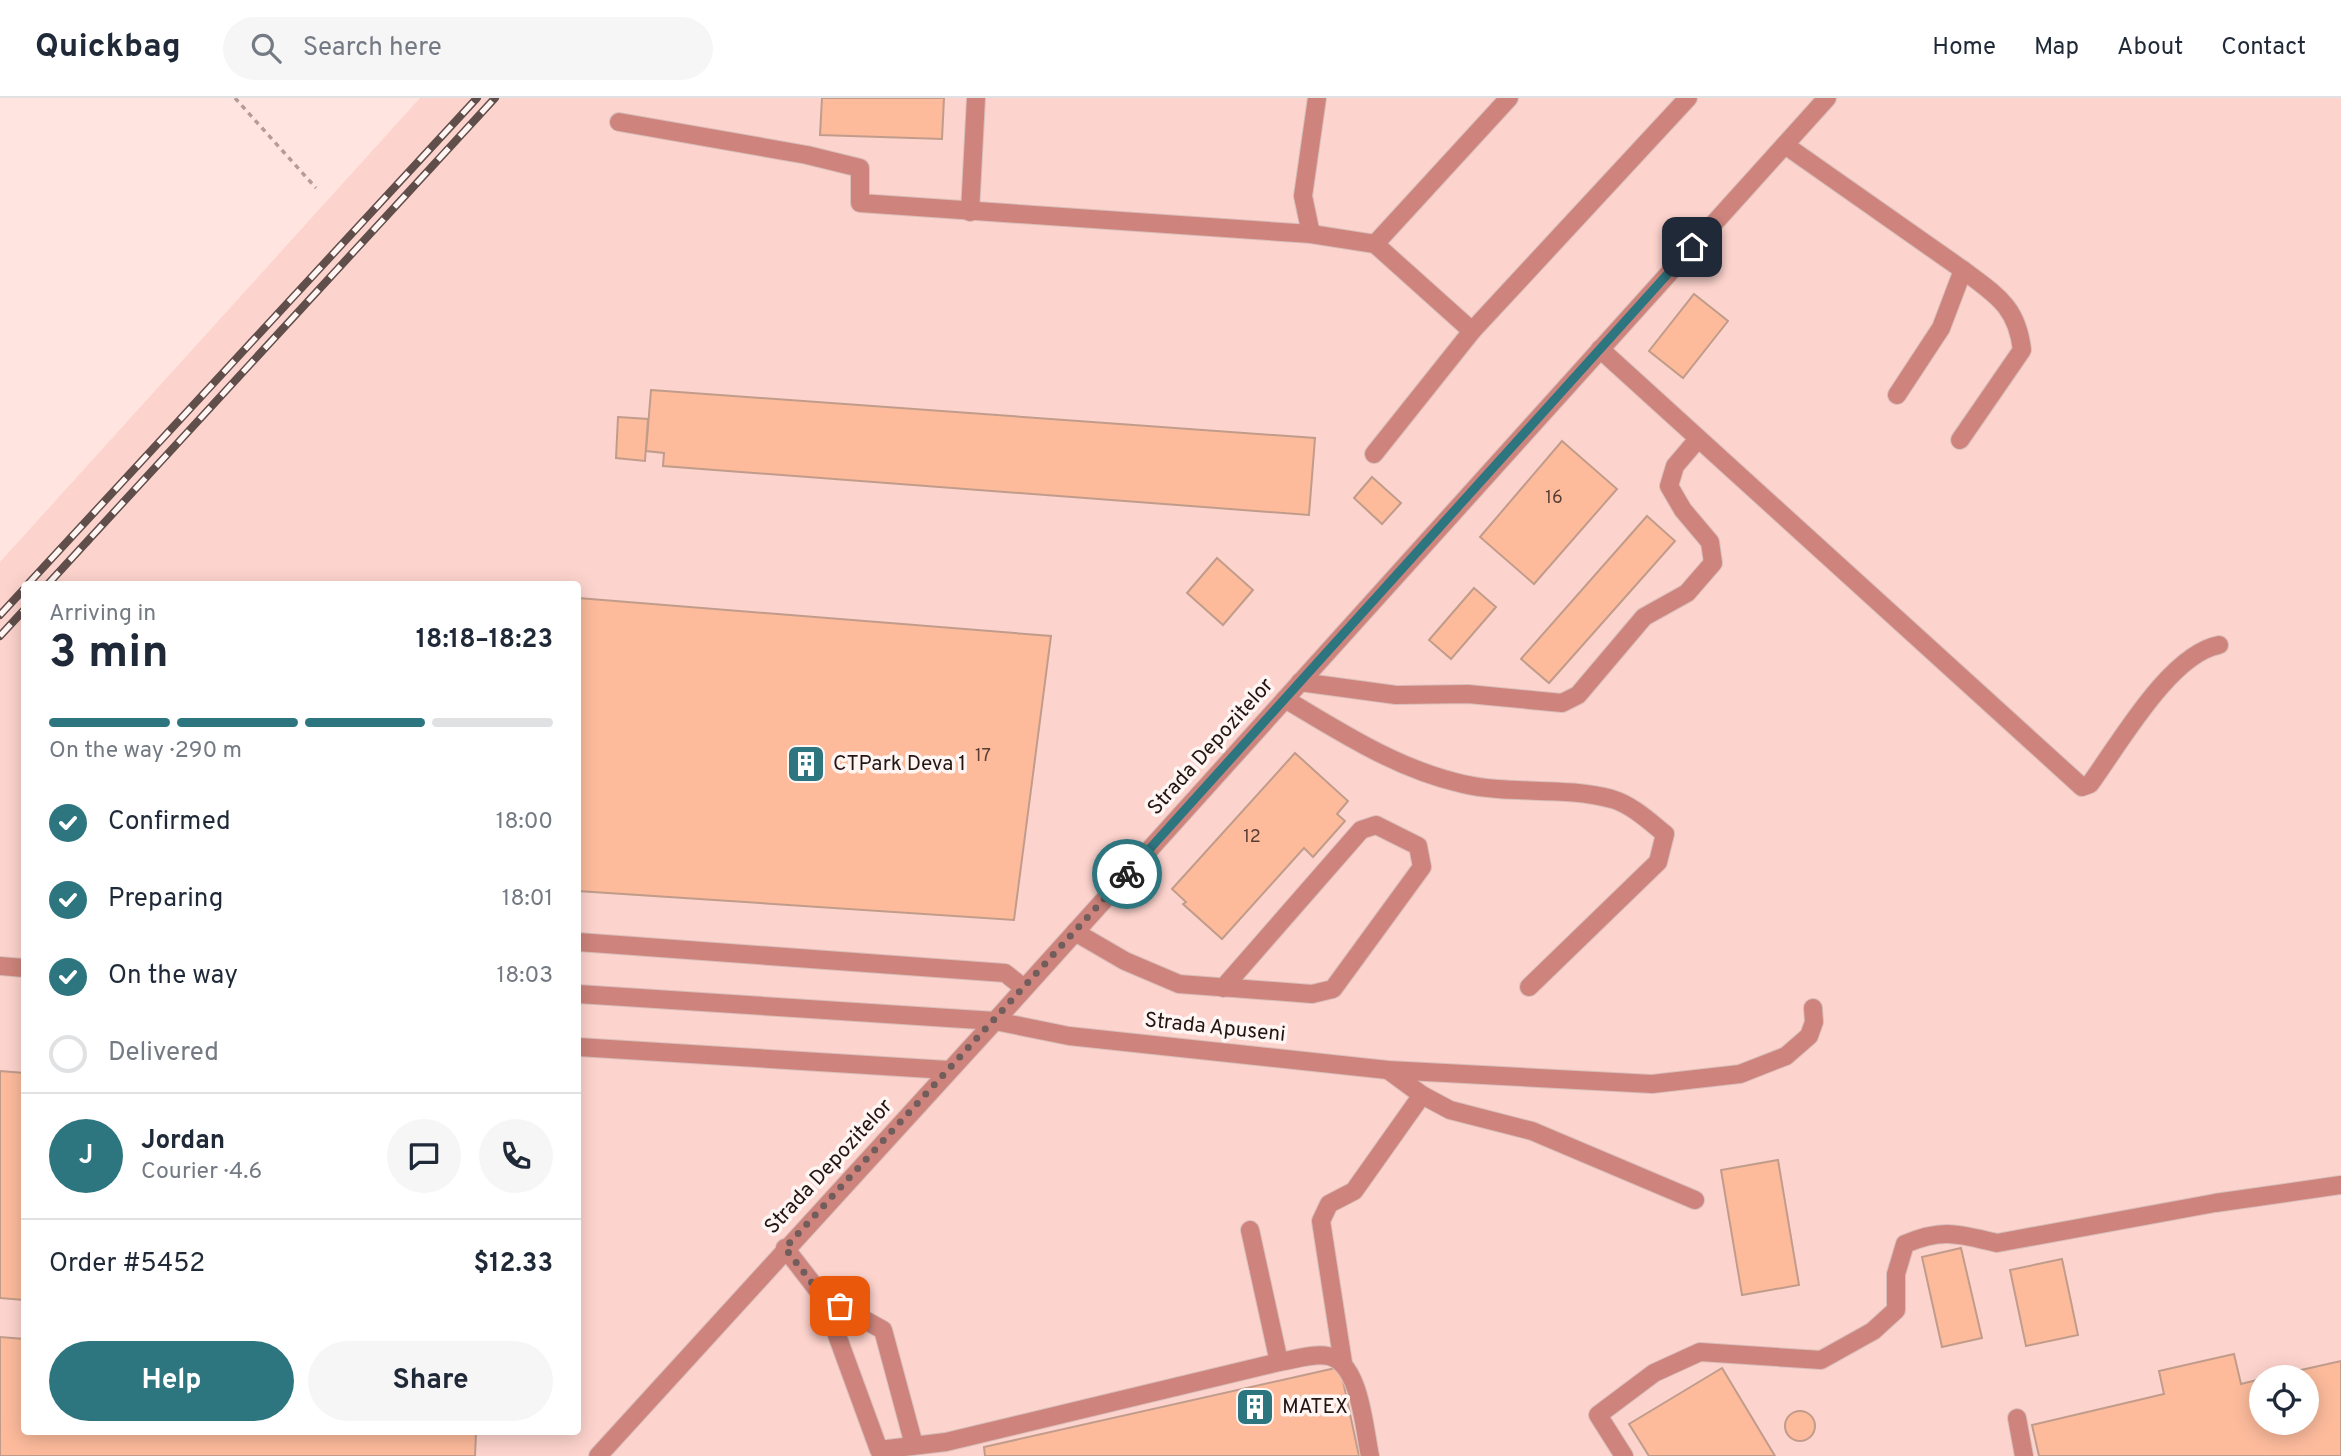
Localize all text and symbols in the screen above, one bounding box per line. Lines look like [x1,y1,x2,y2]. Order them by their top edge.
search box [223,17,713,80]
text: Quickbag [35,27,181,69]
icon: search [247,29,285,67]
text: Search here [303,32,442,65]
text: Home [1932,33,1996,63]
text: Map [2034,33,2079,63]
text: About [2117,33,2183,63]
text: Contact [2221,33,2306,63]
pin [1662,217,1722,277]
icon: home [1673,228,1711,266]
house number: 16 [1545,487,1563,510]
text: Arriving in [49,600,156,629]
text: 18:18–18:23 [416,624,553,657]
text: 3 min [49,625,169,684]
street label: Strada Depozitelor [1142,673,1280,821]
text: On the way · 290 m [49,737,242,766]
building icon: CTPark Deva 1 [785,743,827,785]
house number: 17 [975,745,991,768]
place label: CTPark Deva 1 [833,751,966,778]
icon: check [49,804,87,842]
text: Confirmed [108,806,231,839]
text: 18:00 [496,808,553,837]
house number: 12 [1243,826,1261,849]
courier [1092,839,1162,909]
icon: bike [1108,855,1146,893]
icon: check [49,881,87,919]
text: Preparing [108,883,223,916]
text: 18:01 [502,885,553,914]
icon: check [49,958,87,996]
text: On the way [108,960,238,993]
text: 18:03 [497,962,553,991]
street label: Strada Apuseni [1143,1007,1287,1049]
text: Delivered [108,1037,219,1070]
street label: Strada Depozitelor [759,1093,899,1241]
button: chat [387,1119,461,1193]
button: phone [479,1119,553,1193]
text: Jordan [141,1125,225,1158]
text: J [79,1140,93,1173]
text: Courier · 4.6 [141,1158,262,1187]
text: Order #5452 [49,1248,205,1281]
text: $12.33 [474,1248,553,1281]
pin [810,1276,870,1336]
icon: bag [821,1287,859,1325]
button: Help [49,1341,294,1421]
button: Share [308,1341,553,1421]
map controls [2249,1365,2319,1435]
button: locate [2249,1365,2319,1435]
building icon: MATEX [1234,1386,1276,1428]
place label: MATEX [1282,1394,1348,1421]

